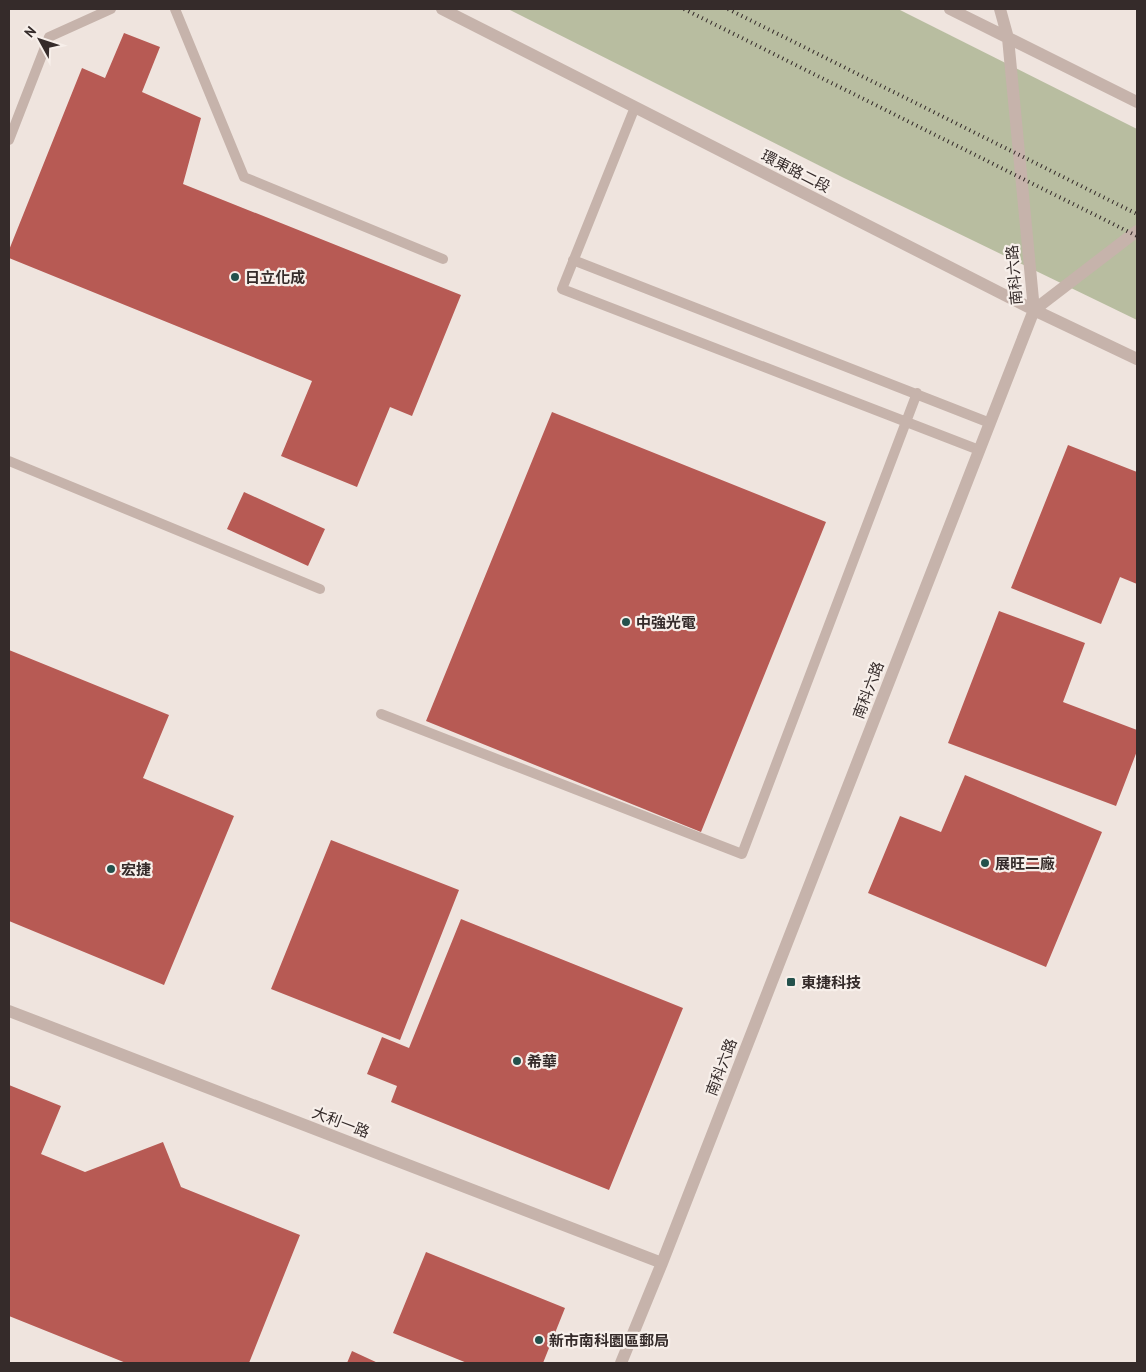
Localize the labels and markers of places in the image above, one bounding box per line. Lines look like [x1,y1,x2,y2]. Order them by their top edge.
place label: 日立化成 [245,268,305,287]
marker: 日立化成 [229,271,241,283]
place label: 中強光電 [636,613,696,632]
marker: 中強光電 [620,616,632,628]
place label: 展旺二廠 [995,854,1055,873]
marker: 展旺二廠 [979,857,991,869]
place label: 宏捷 [121,860,151,879]
marker: 宏捷 [105,863,117,875]
place label: 東捷科技 [801,973,861,992]
marker: 東捷科技 [785,976,797,988]
place label: 希華 [527,1052,557,1071]
marker: 希華 [511,1055,523,1067]
place label: 新市南科園區郵局 [549,1331,669,1350]
marker: 新市南科園區郵局 [533,1334,545,1346]

